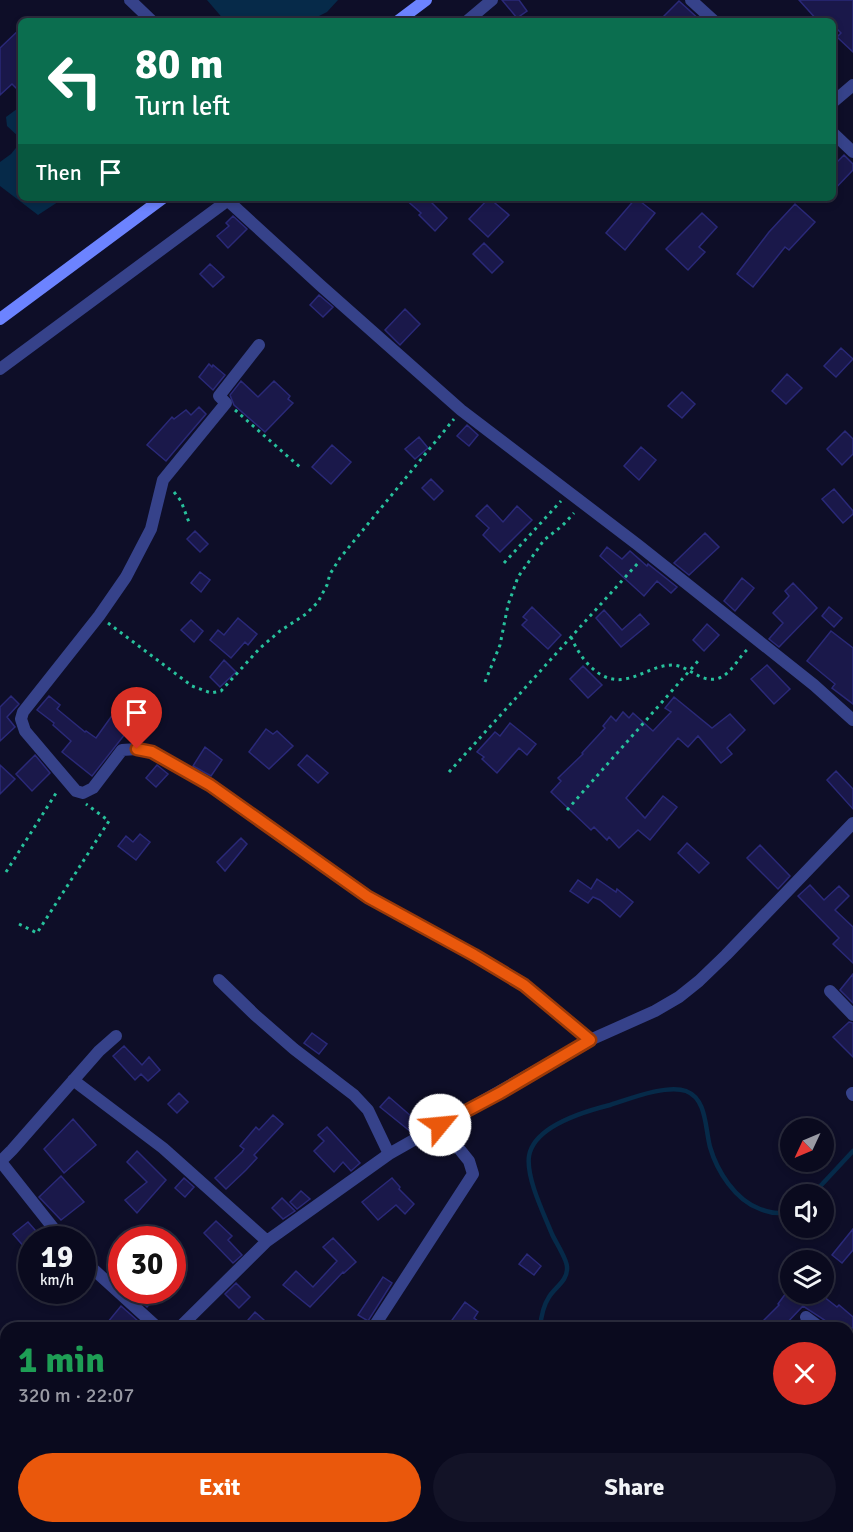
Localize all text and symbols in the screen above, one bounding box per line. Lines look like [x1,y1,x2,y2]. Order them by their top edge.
text: 80 m [135,39,224,90]
icon: left [36,42,114,120]
text: Turn left [135,90,230,123]
icon: arrive [94,156,127,189]
text: Then [36,159,82,186]
pin [111,687,162,749]
icon: arrive [120,696,153,729]
position arrow [408,1093,472,1157]
north arrow [780,1118,834,1172]
map controls [780,1118,834,1304]
button: sound [780,1184,834,1238]
speed limit sign: 30 [108,1226,186,1304]
text: 19 [41,1239,73,1276]
button: layers [780,1250,834,1304]
text: km/h [40,1271,74,1289]
text: 1 min [18,1338,105,1383]
button: close [773,1342,836,1405]
text: 320 m · 22:07 [18,1383,134,1408]
button: Exit [18,1453,421,1522]
button: Share [433,1453,836,1522]

